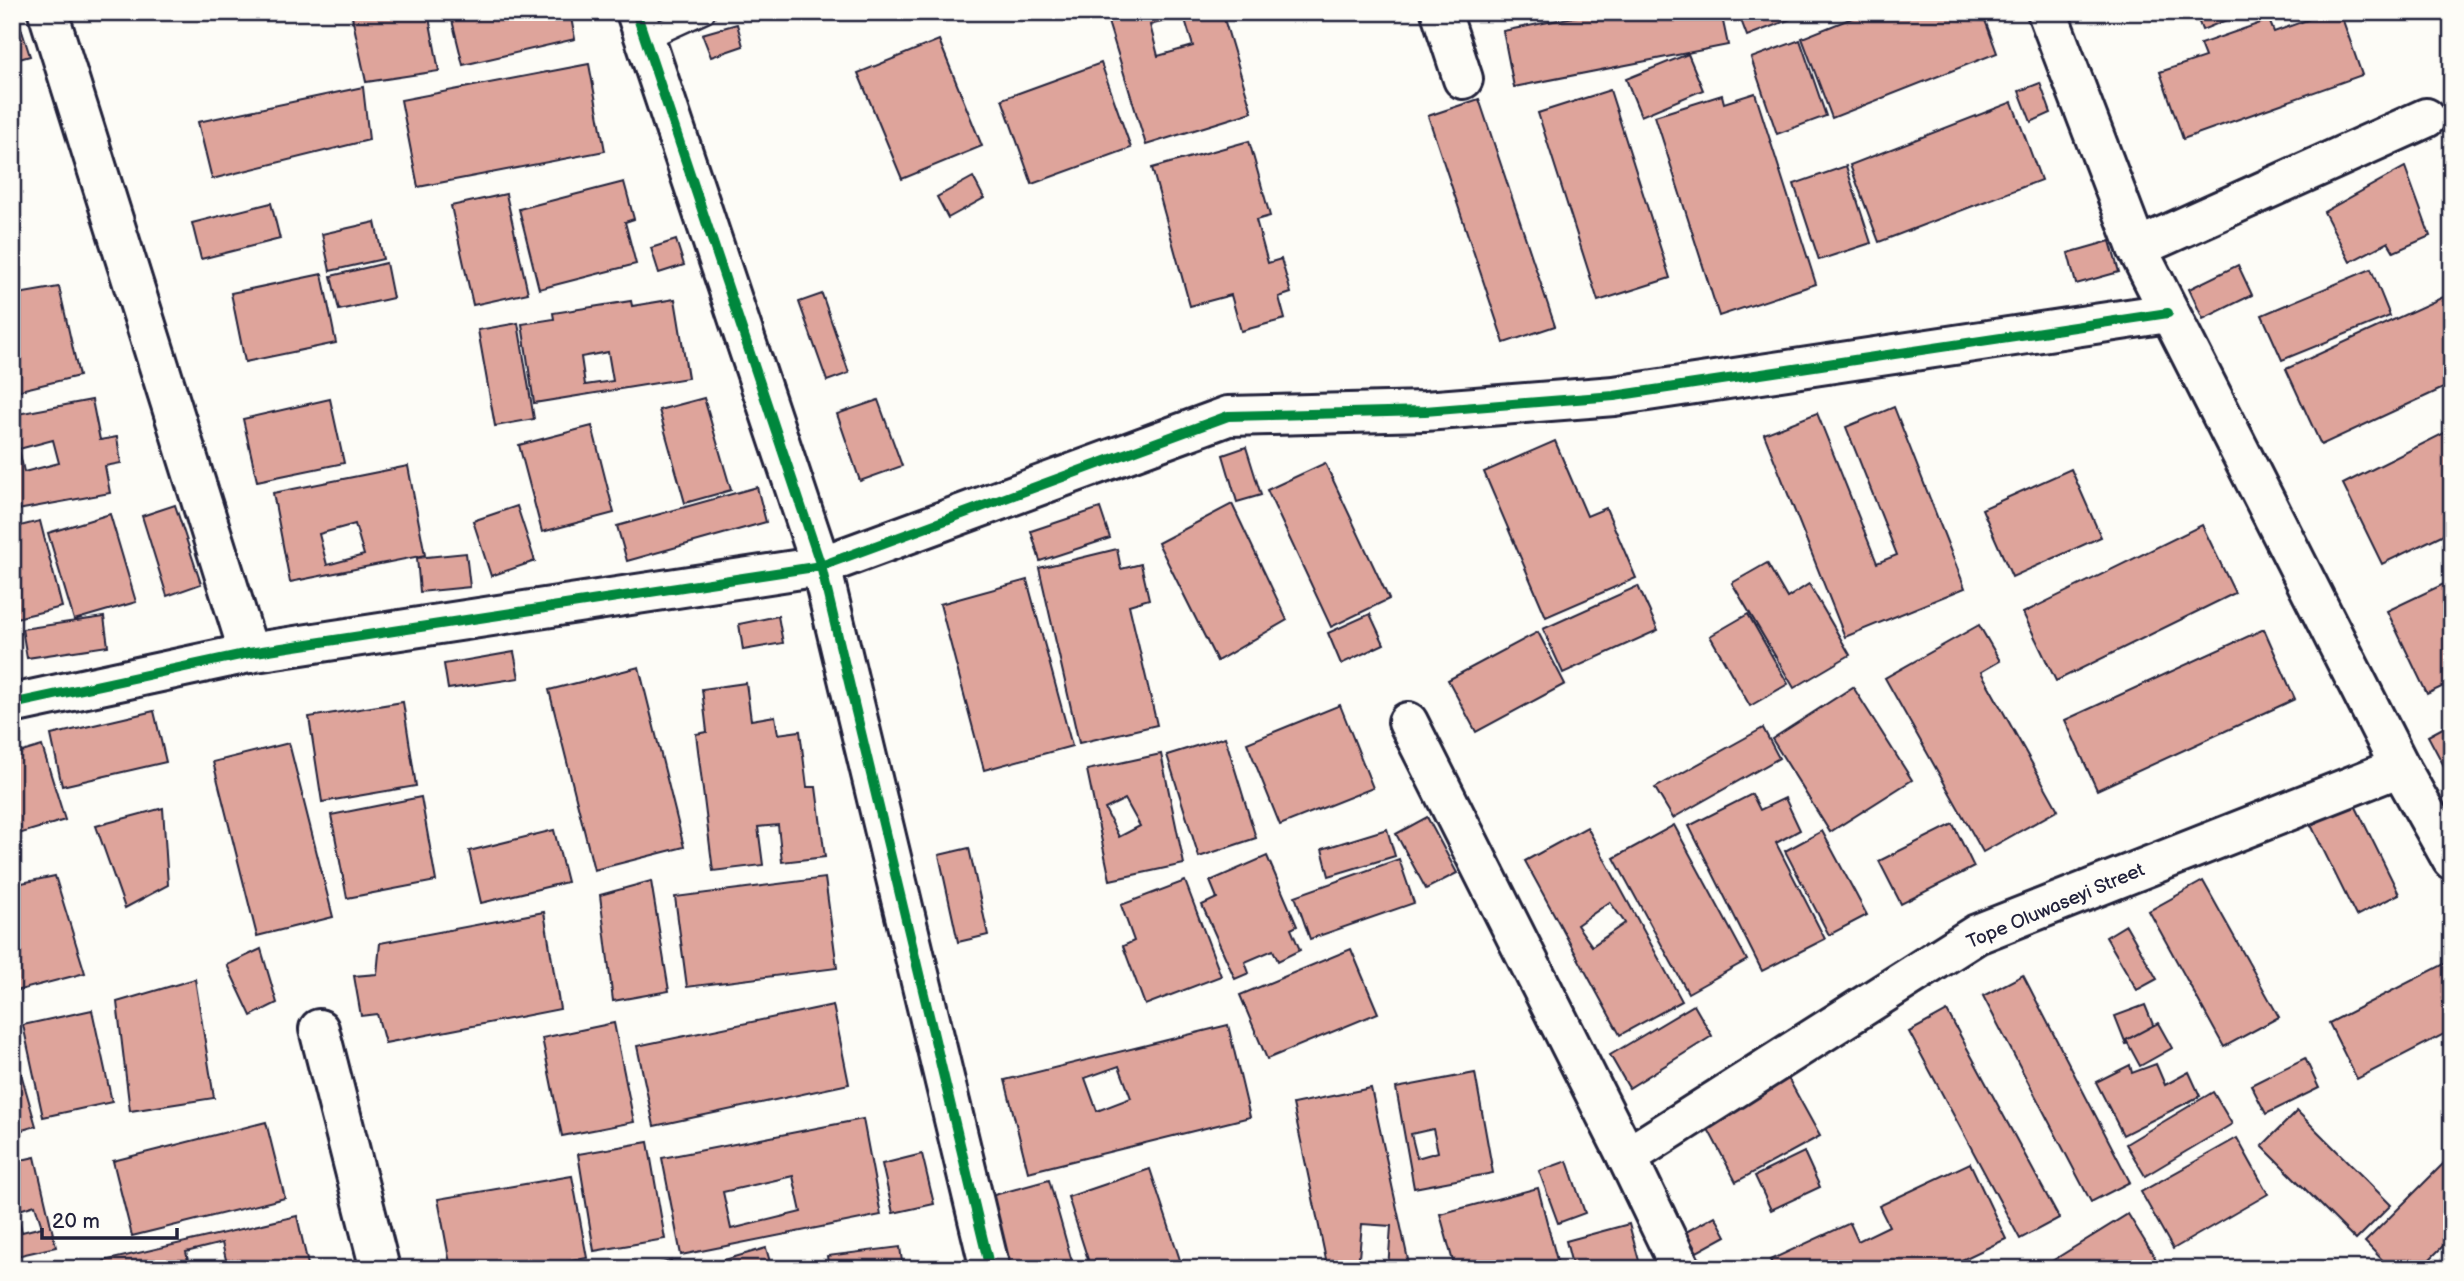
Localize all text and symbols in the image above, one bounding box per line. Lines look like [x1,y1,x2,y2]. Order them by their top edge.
street label: Tope Oluwaseyi Street [1963,858,2148,954]
scale bar [42,1197,177,1241]
text: 20 m [52,1209,100,1234]

